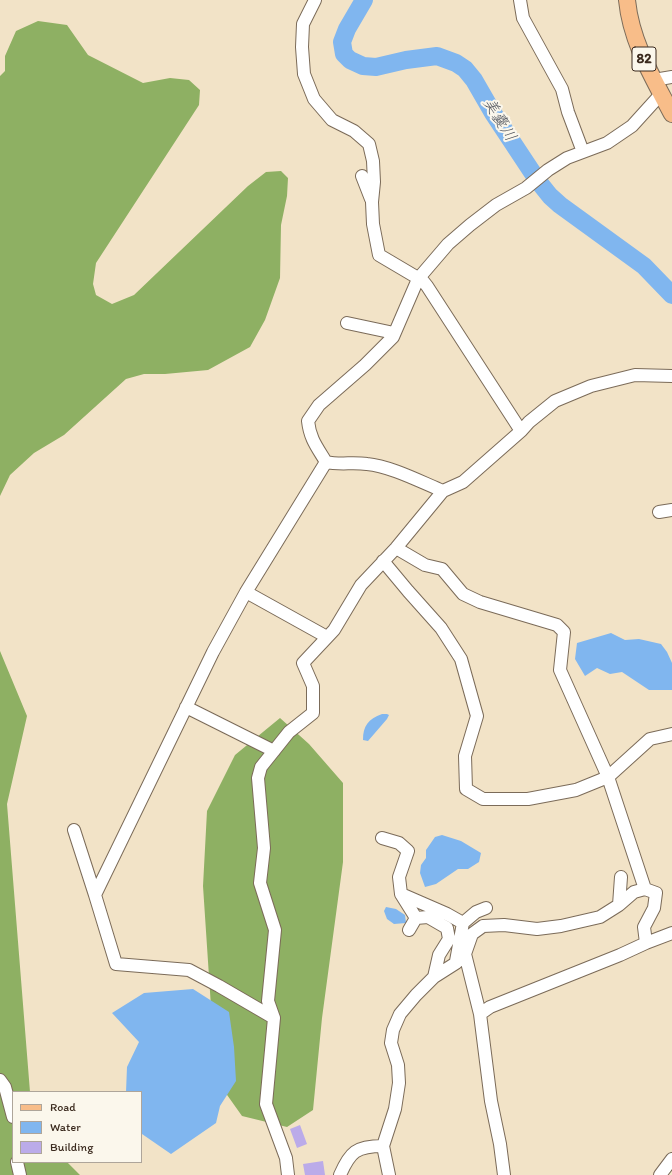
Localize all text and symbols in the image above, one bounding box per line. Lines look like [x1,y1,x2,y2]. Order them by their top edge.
road number: 82 [632,47,656,71]
water label: 美嚢川 [478,95,520,145]
legend [12,1091,142,1163]
text: Road [50,1100,76,1114]
text: Water [50,1120,81,1134]
text: Building [50,1140,93,1154]

